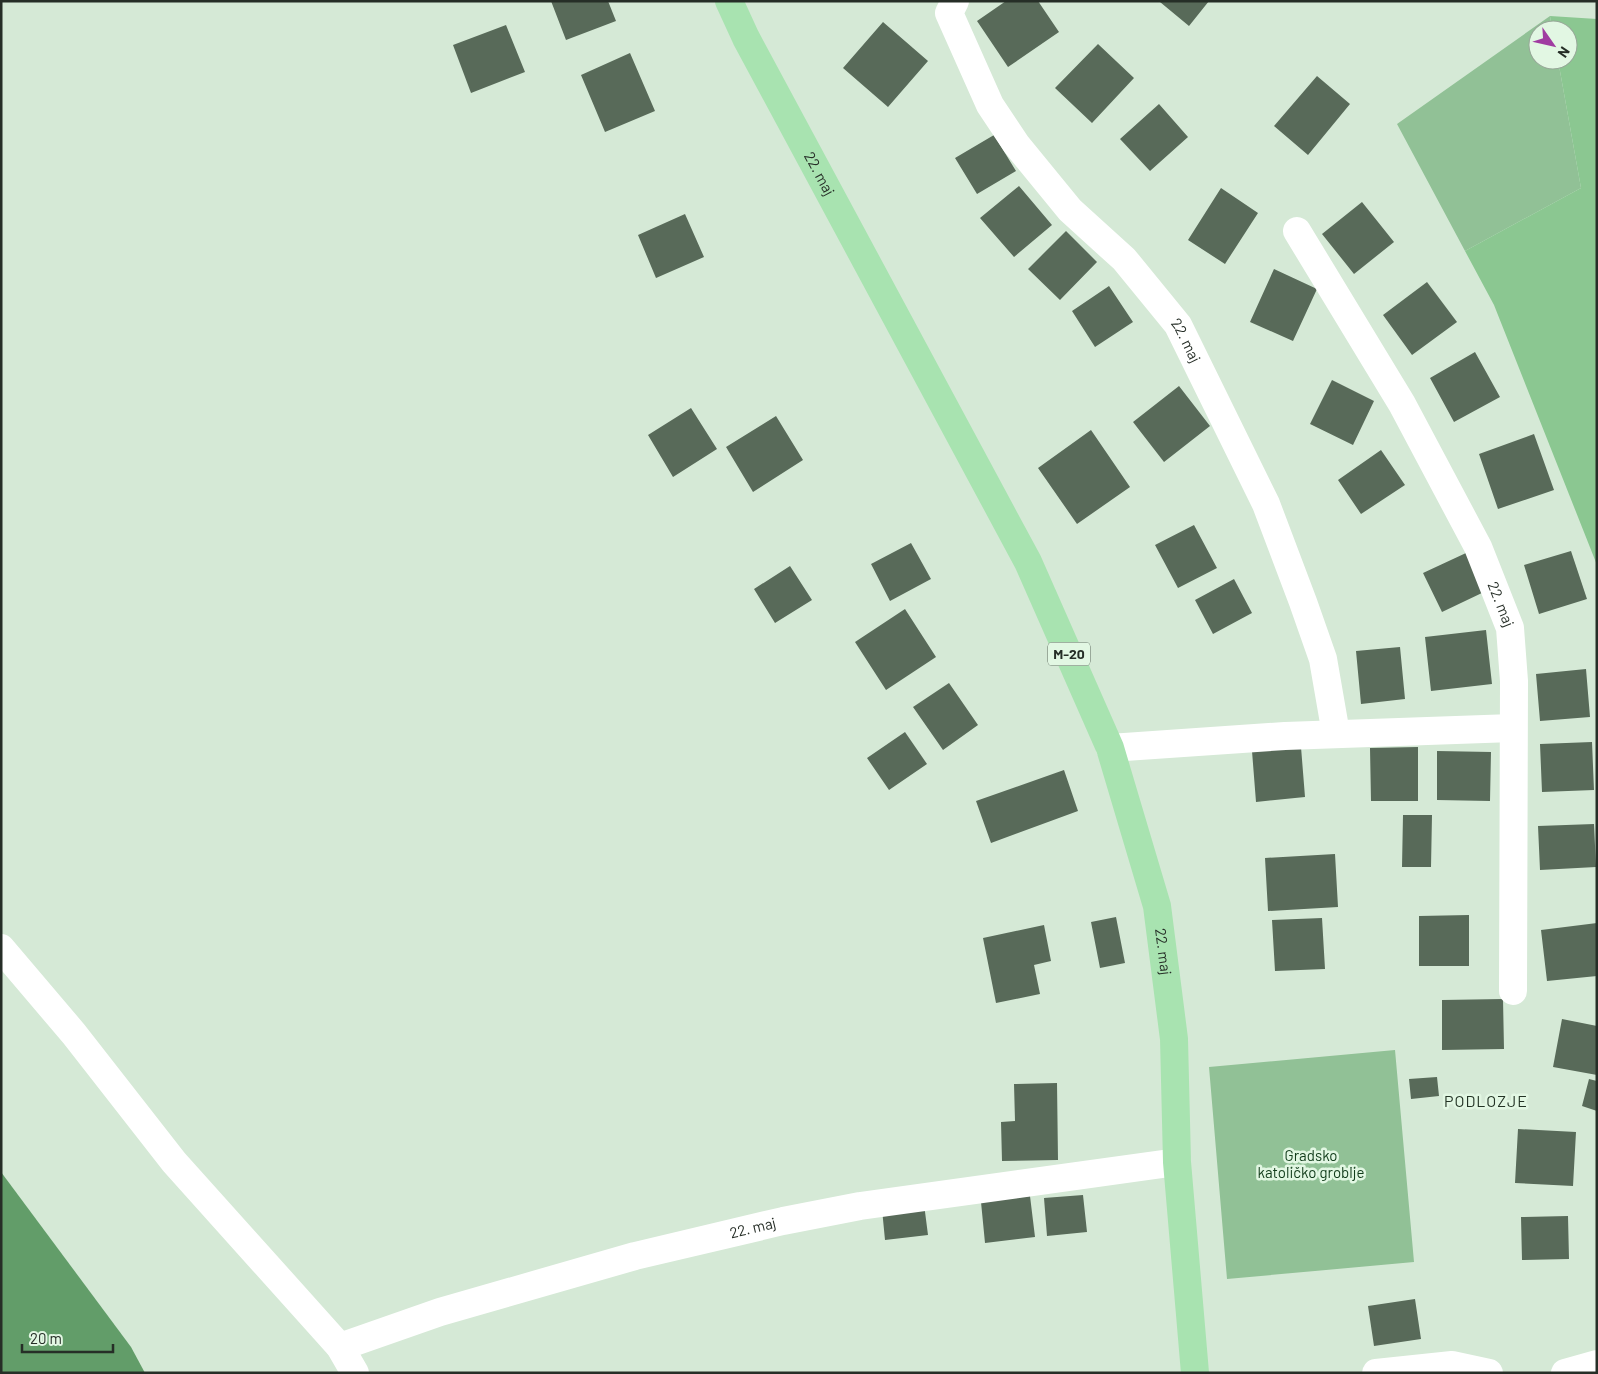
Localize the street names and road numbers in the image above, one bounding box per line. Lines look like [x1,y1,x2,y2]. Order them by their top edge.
street label: 22. maj [801,148,839,198]
street label: 22. maj [1168,314,1205,365]
street label: 22. maj [1485,579,1519,629]
road number: M-20 [1048,642,1090,666]
street label: 22. maj [1152,927,1176,976]
street label: 22. maj [728,1213,778,1241]

